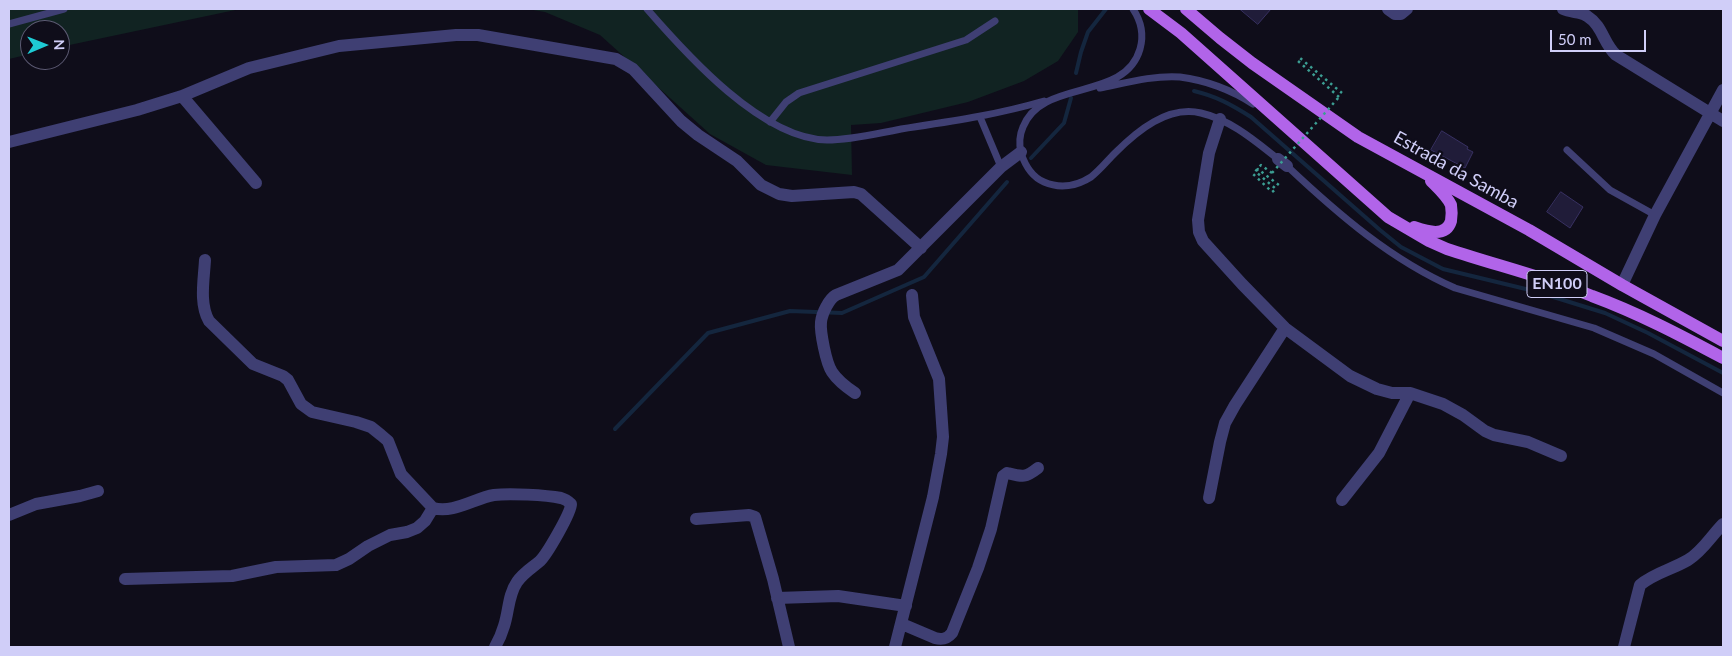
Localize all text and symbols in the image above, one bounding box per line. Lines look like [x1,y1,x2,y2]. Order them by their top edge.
north arrow [20,20,70,70]
scale bar [1552,20,1648,52]
text: 50 m [1558,30,1592,48]
text: N [51,39,68,50]
street label: Estrada da Samba [1390,127,1522,213]
road number: EN100 [1527,270,1587,298]

